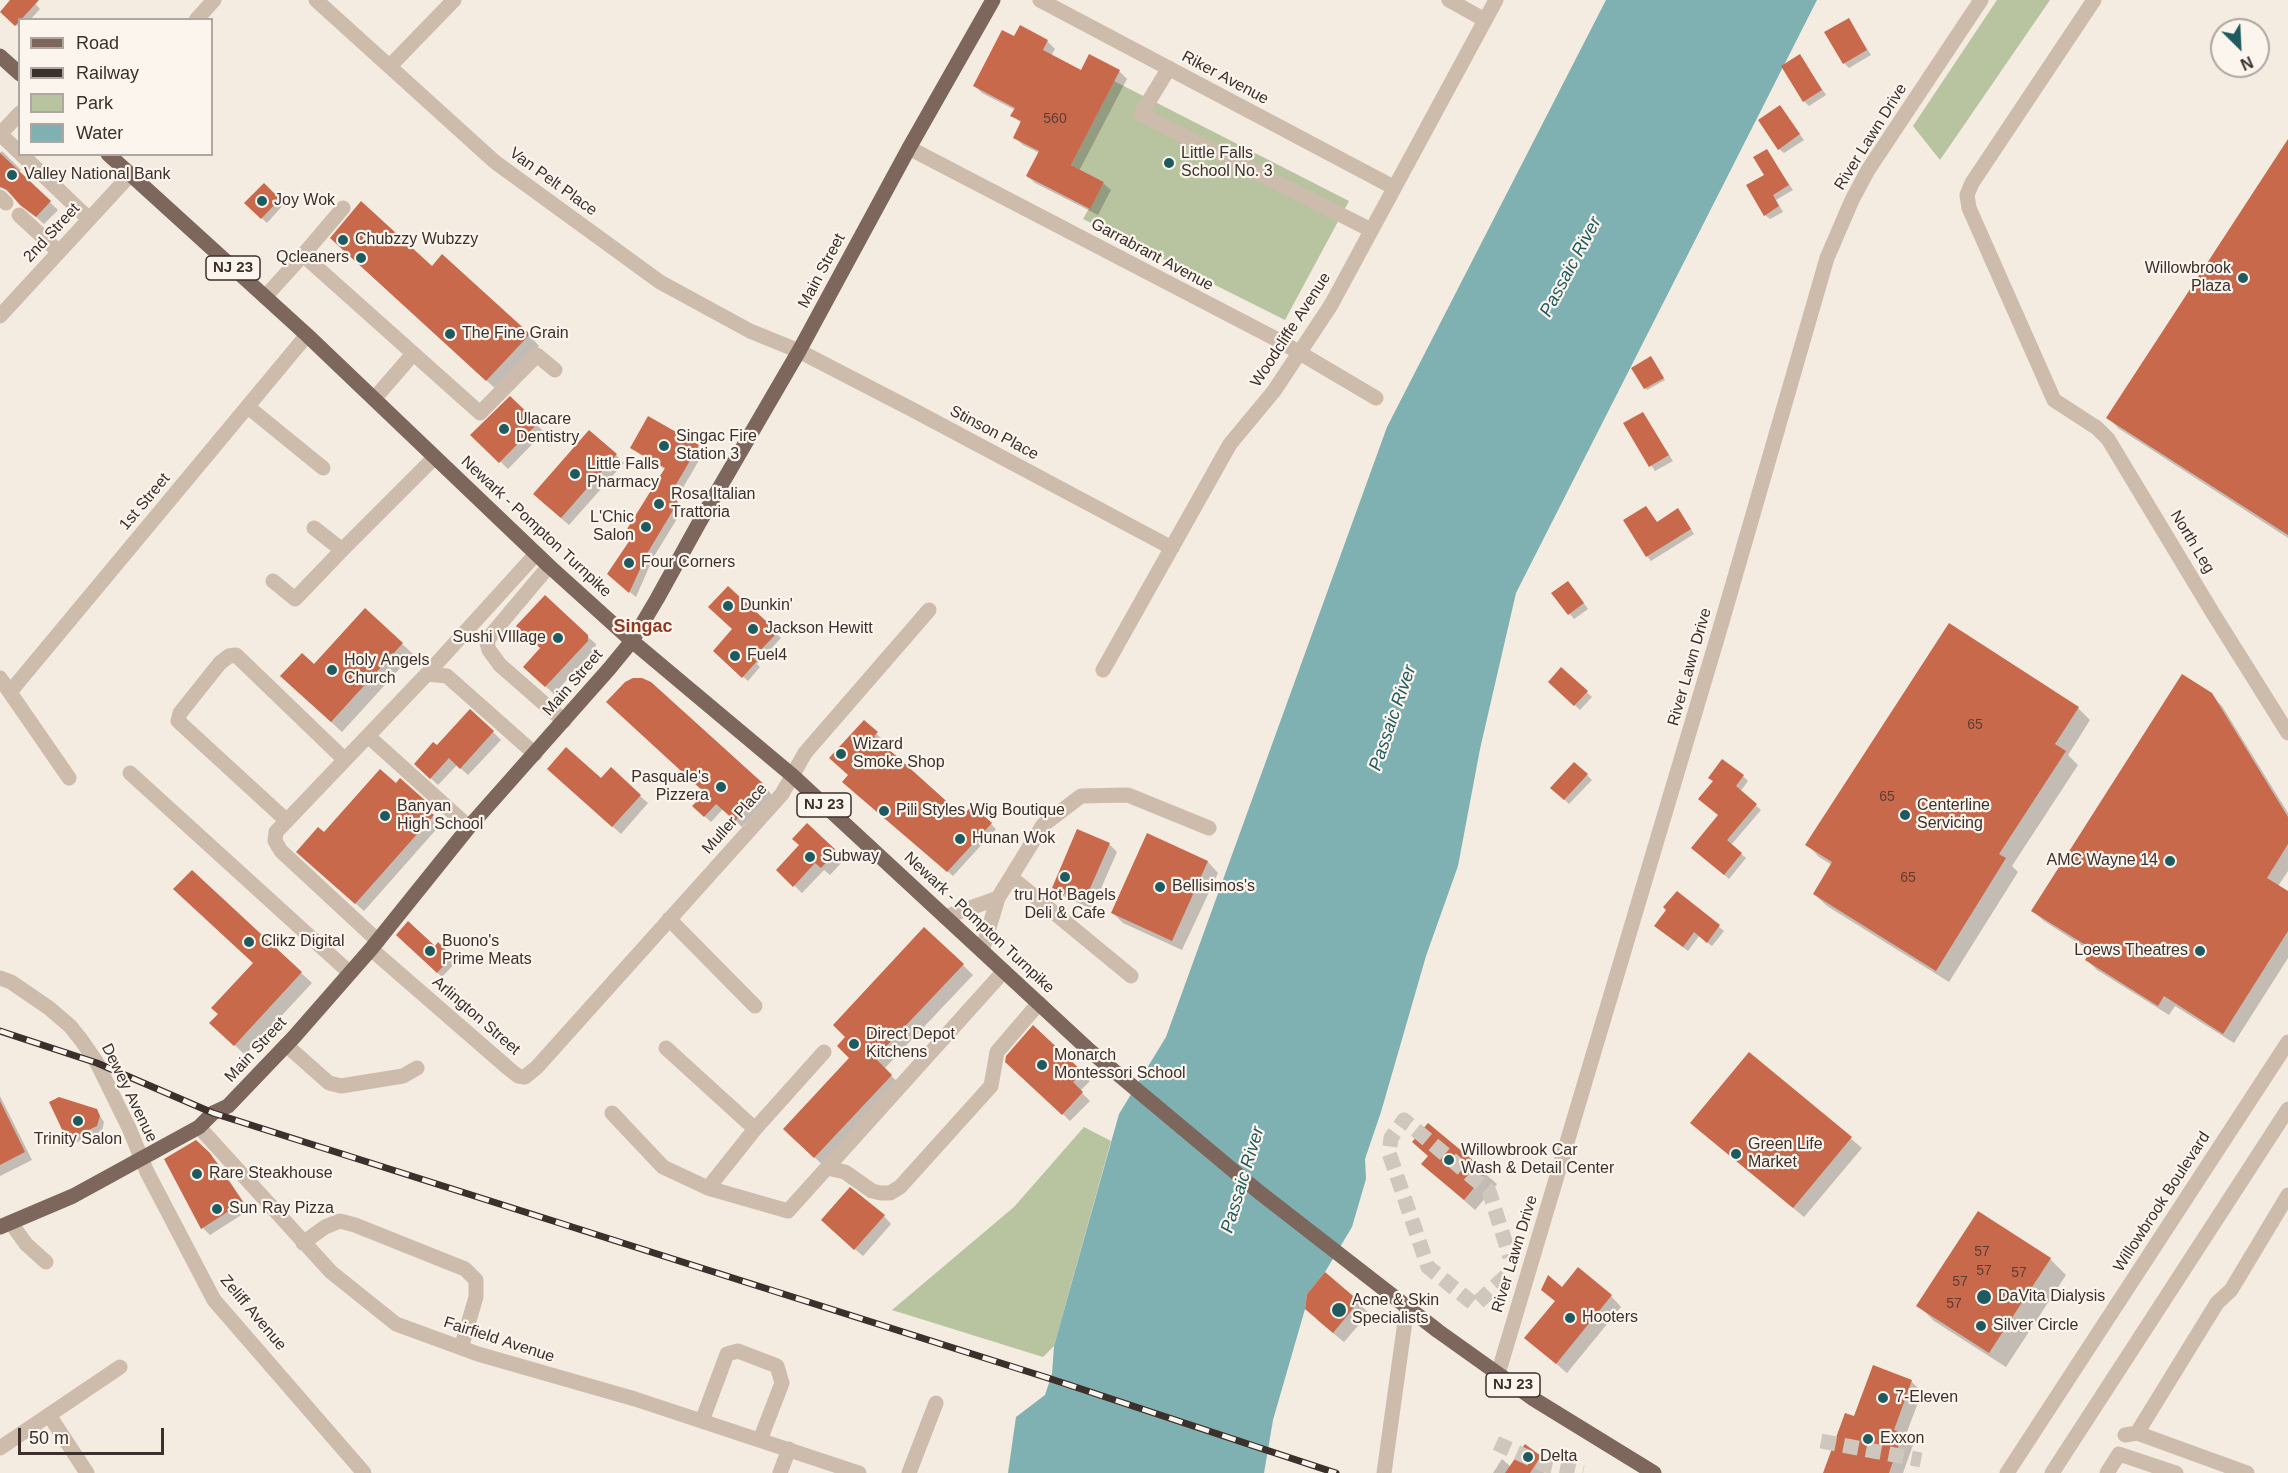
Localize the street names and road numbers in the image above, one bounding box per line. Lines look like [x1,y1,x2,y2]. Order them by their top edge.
street label: Riker Avenue [1178,47,1272,109]
street label: River Lawn Drive [1831,80,1911,194]
street label: Van Pelt Place [505,144,601,220]
street label: 2nd Street [20,199,84,267]
street label: Garrabrant Avenue [1088,215,1216,295]
street label: Main Street [794,230,850,312]
road number: NJ 23 [206,256,260,280]
street label: Woodcliffe Avenue [1247,269,1335,391]
street label: Stinson Place [946,402,1042,464]
street label: Newark - Pompton Turnpike [457,452,615,602]
street label: 1st Street [116,470,174,534]
street label: North Leg [2166,507,2218,577]
street label: River Lawn Drive [1664,606,1716,728]
street label: Main Street [539,646,607,720]
street label: Muller Place [698,780,772,858]
road number: NJ 23 [797,793,851,817]
street label: Newark - Pompton Turnpike [900,848,1058,998]
street label: Arlington Street [428,973,524,1059]
street label: Main Street [221,1014,291,1086]
street label: Dewey Avenue [97,1041,161,1145]
street label: Willowbrook Boulevard [2110,1129,2214,1275]
street label: River Lawn Drive [1488,1193,1542,1315]
street label: Zeliff Avenue [216,1271,290,1355]
street label: Fairfield Avenue [441,1313,557,1367]
road number: NJ 23 [1486,1373,1540,1397]

